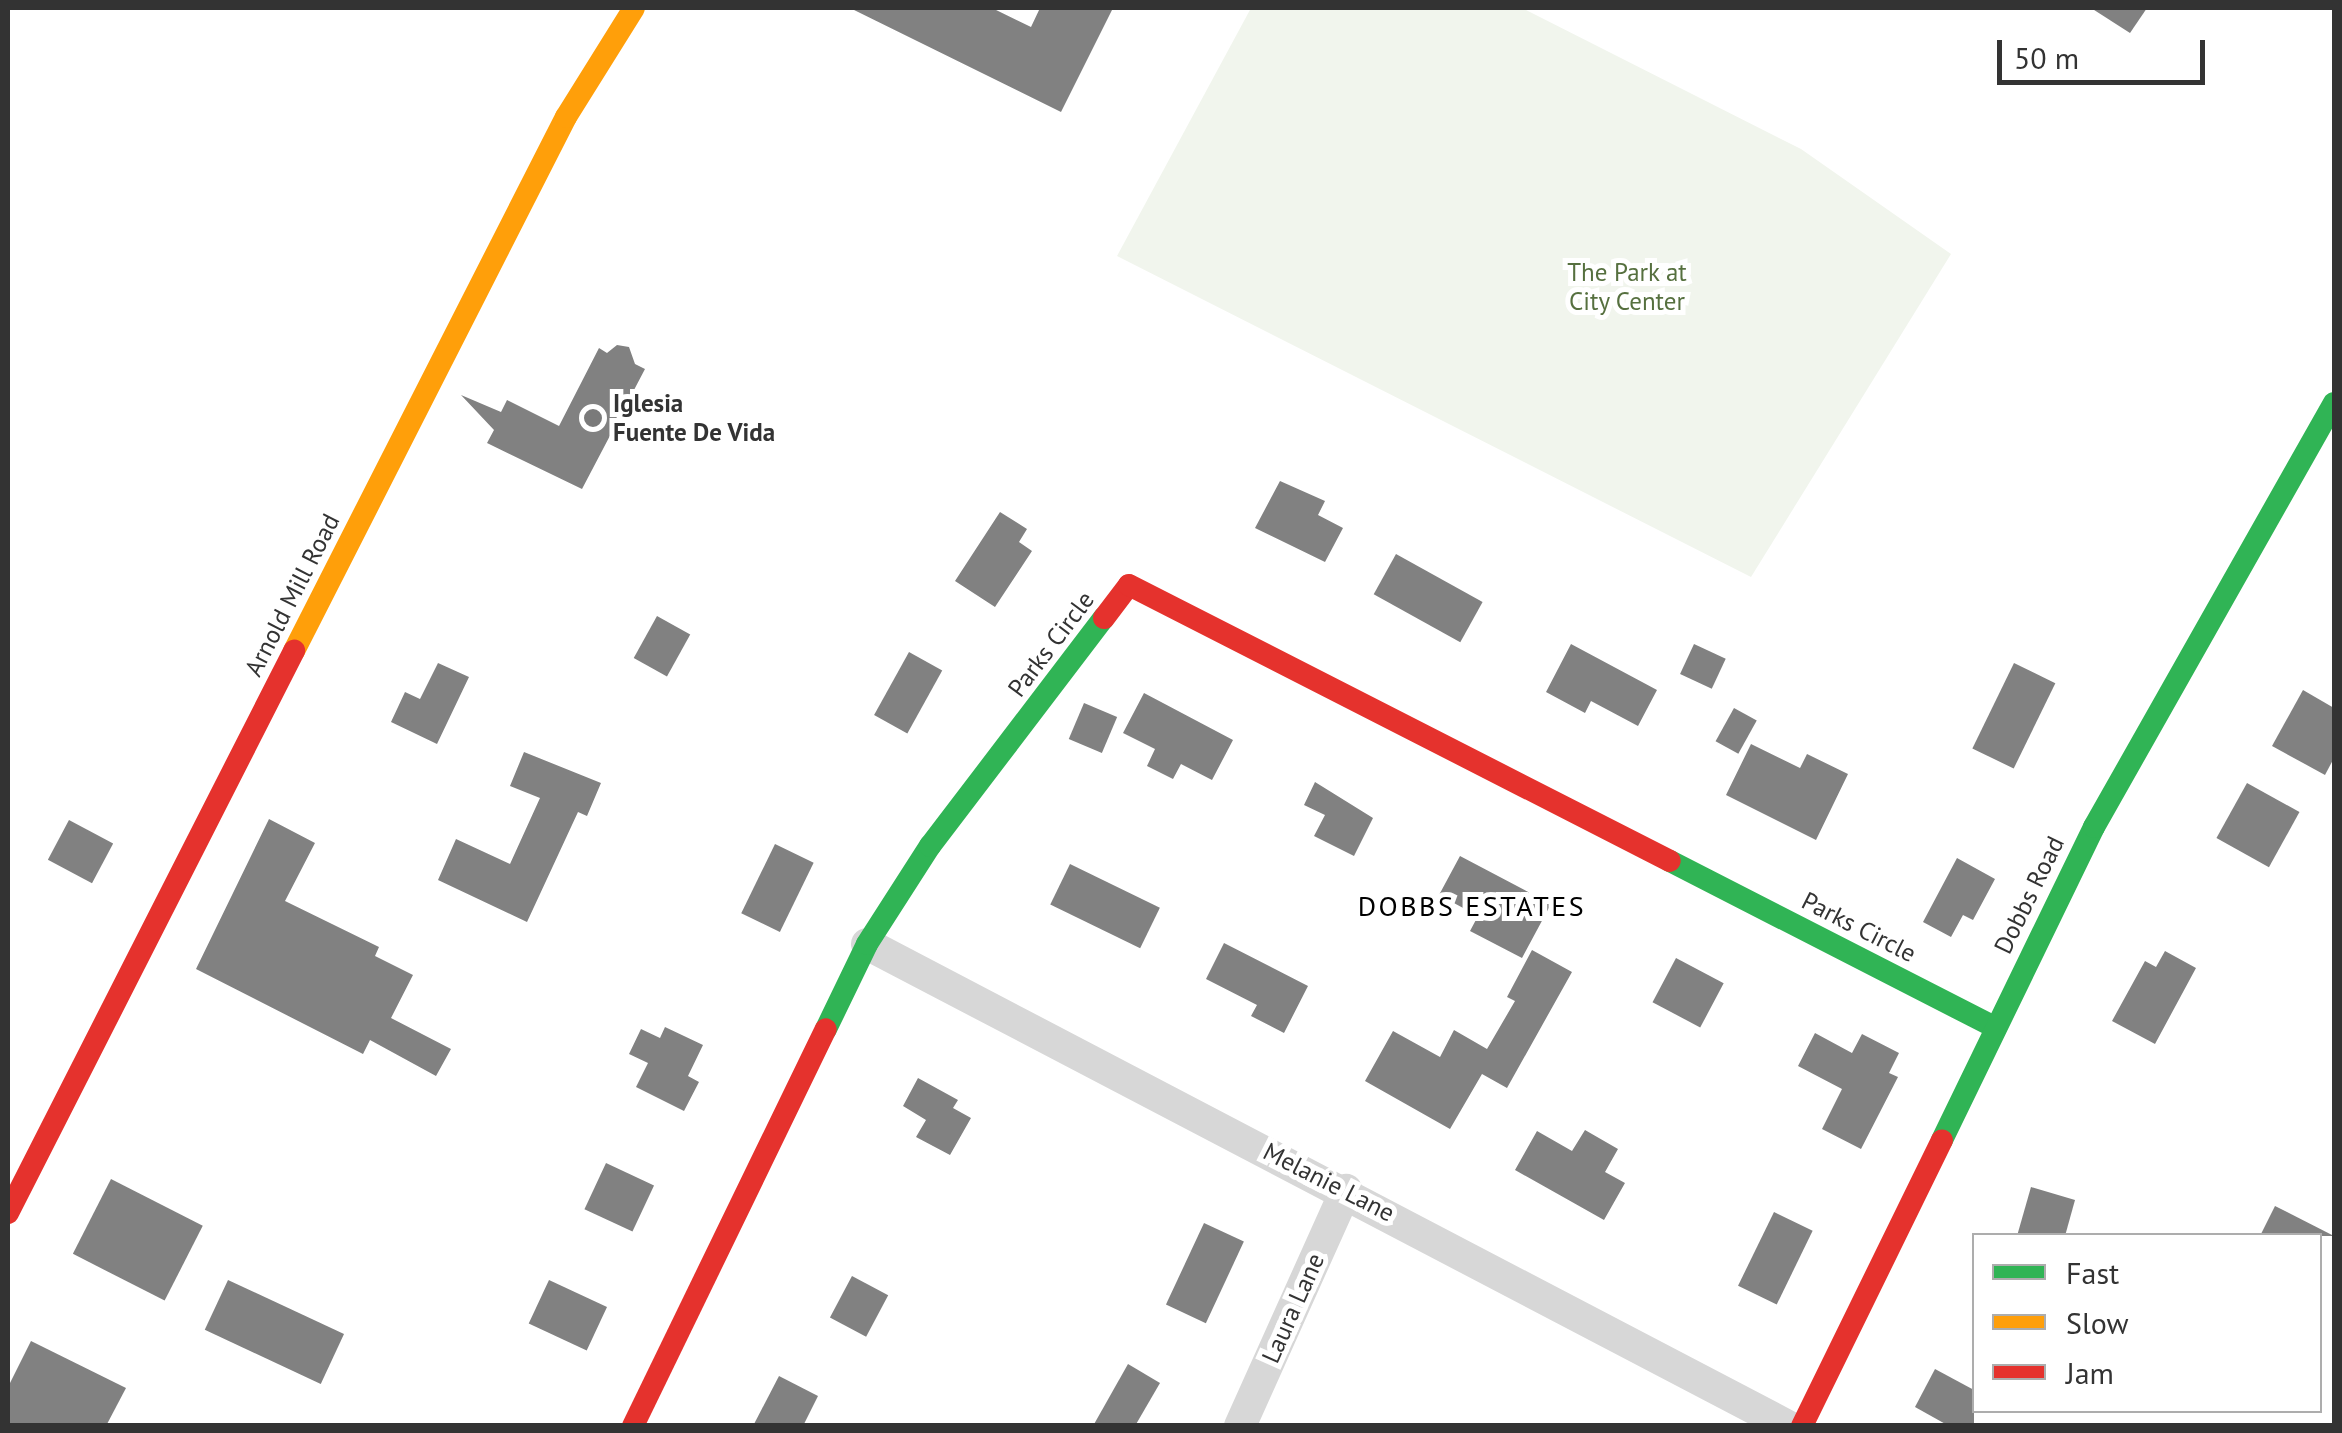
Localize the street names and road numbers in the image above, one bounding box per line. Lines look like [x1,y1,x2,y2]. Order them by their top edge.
street label: Arnold Mill Road [238,509,346,681]
street label: Parks Circle [1002,585,1100,703]
street label: Dobbs Road [1988,831,2070,959]
street label: Parks Circle [1797,886,1921,968]
street label: Melanie Lane [1258,1136,1400,1228]
street label: Laura Lane [1255,1248,1331,1368]

